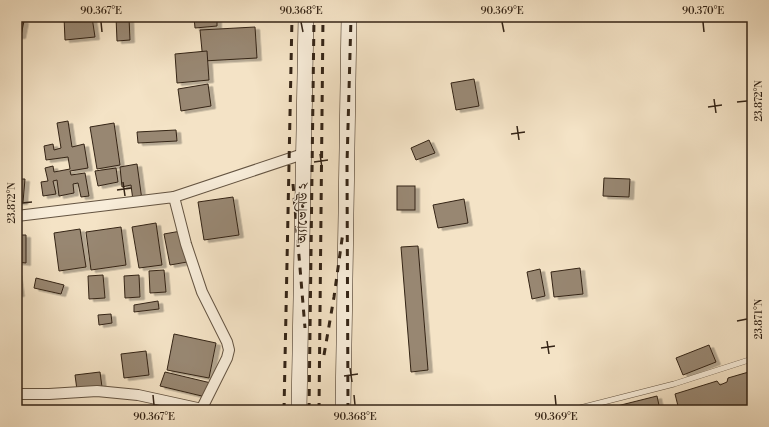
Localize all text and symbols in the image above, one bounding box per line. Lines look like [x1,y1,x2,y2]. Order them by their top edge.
text: 90.367°E [80,5,122,17]
text: 90.368°E [279,5,323,17]
text: 90.369°E [480,5,524,17]
text: 90.370°E [682,5,724,17]
text: 23.872°N [753,80,765,122]
street label: অ্যাভেনিউ ২ [292,181,313,245]
text: 23.872°N [6,182,18,224]
text: 23.871°N [753,298,765,339]
text: 90.367°E [133,411,175,423]
text: 90.368°E [333,411,377,423]
text: 90.369°E [534,411,578,423]

